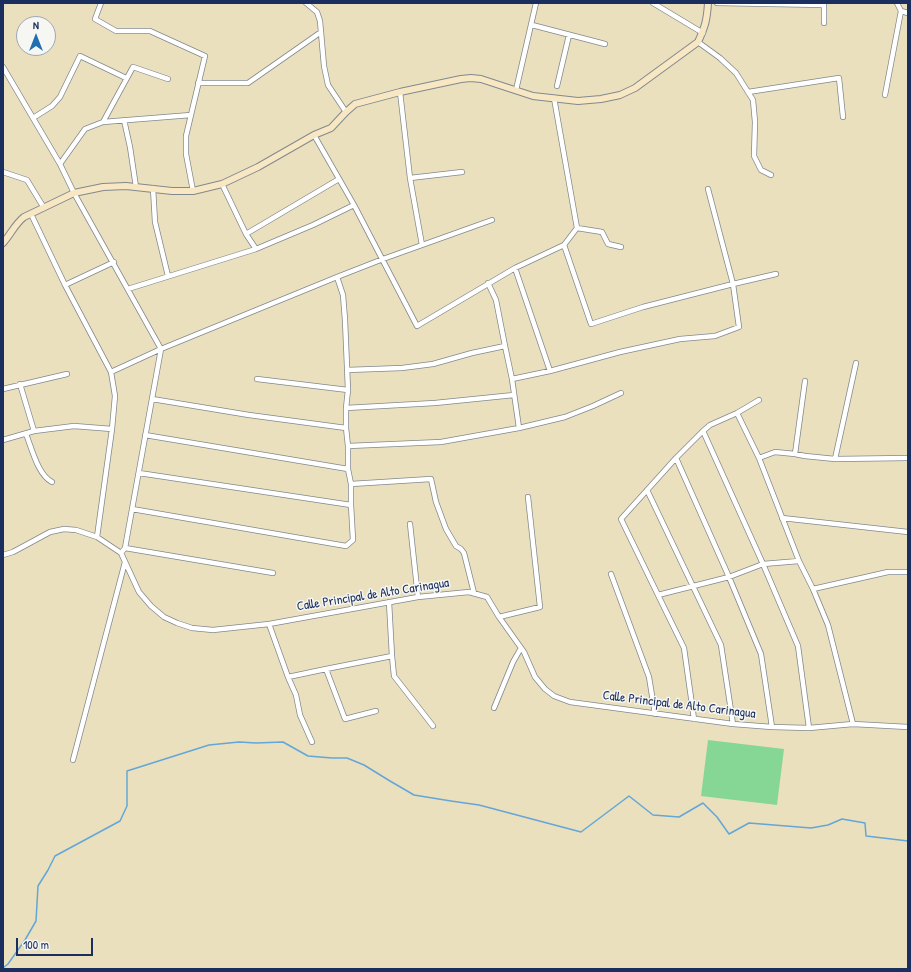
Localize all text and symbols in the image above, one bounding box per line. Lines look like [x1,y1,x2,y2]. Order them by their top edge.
north arrow [16,16,56,56]
text: N [33,18,39,32]
street label: Calle Principal de Alto Carinagua [296,575,450,615]
street label: Calle Principal de Alto Carinagua [602,688,756,722]
scale bar [18,930,95,956]
text: 100 m [23,936,49,953]

